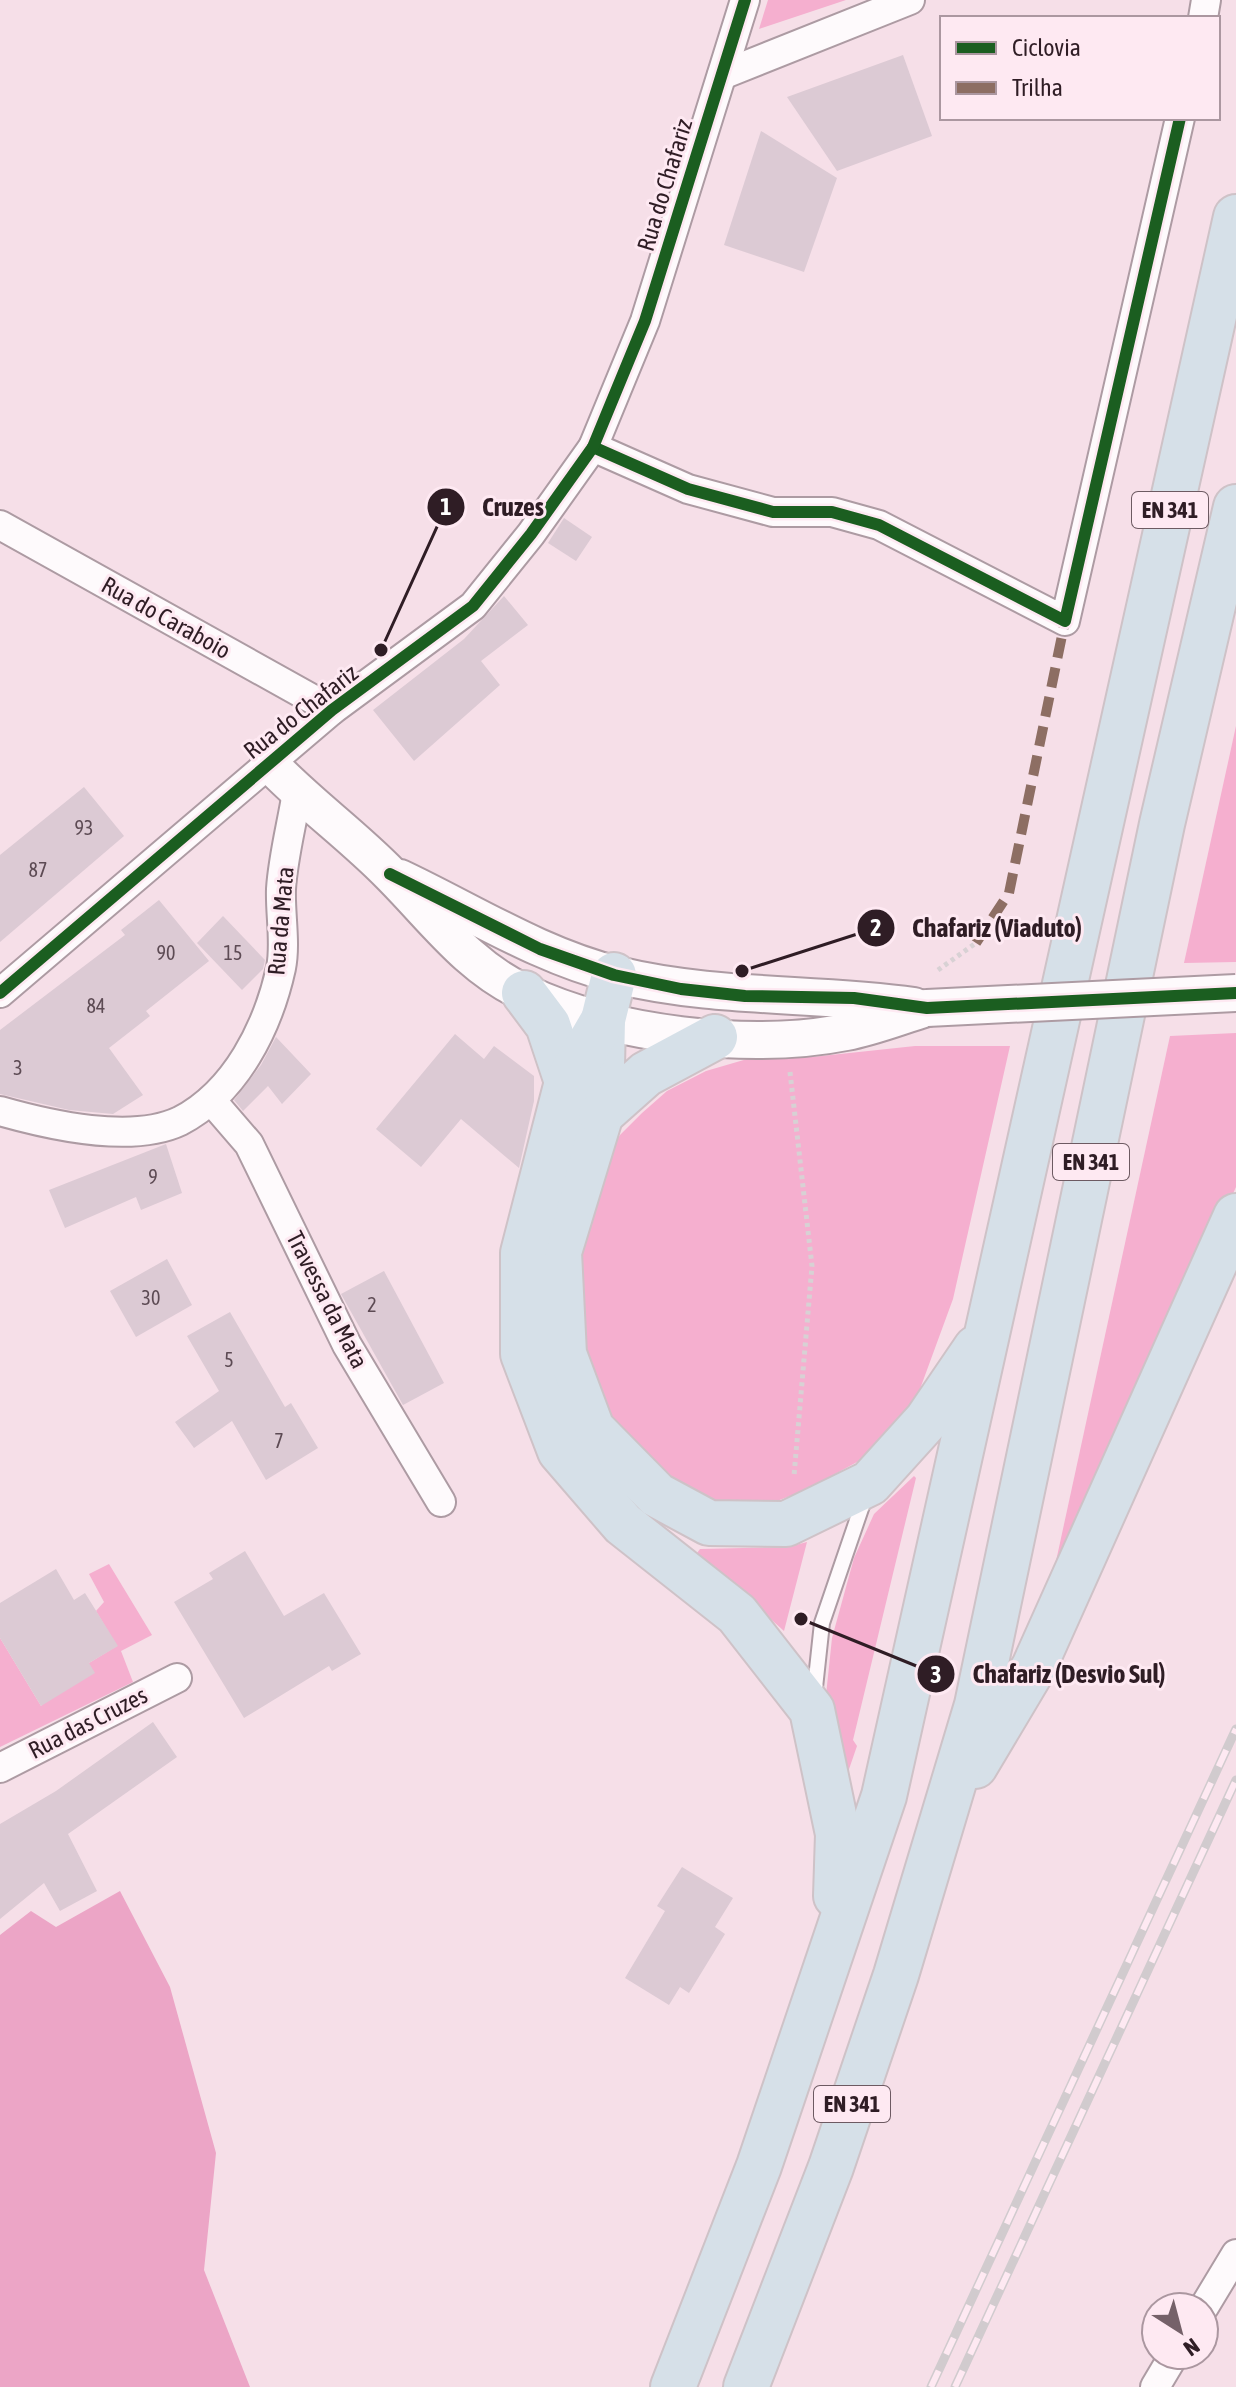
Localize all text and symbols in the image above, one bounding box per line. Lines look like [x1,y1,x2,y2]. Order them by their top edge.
legend [940,16,1220,120]
text: Ciclovia [1012,34,1081,61]
text: Trilha [1012,74,1063,101]
street label: Rua do Chafariz [632,115,698,254]
callout: Cruzes [426,482,560,532]
text: Cruzes [482,492,544,522]
road number: EN 341 [1132,492,1208,528]
text: 1 [440,493,452,520]
street label: Rua do Caraboio [97,571,235,664]
street label: Rua do Chafariz [239,659,363,764]
house number: 93 [75,816,93,839]
house number: 87 [29,858,47,881]
street label: Rua da Mata [262,865,299,977]
callout: Chafariz (Viaduto) [856,903,1098,953]
text: Chafariz (Viaduto) [912,913,1082,943]
text: 2 [870,914,882,941]
house number: 90 [157,941,175,964]
house number: 15 [224,941,242,964]
house number: 84 [87,994,105,1017]
house number: 3 [13,1056,23,1079]
road number: EN 341 [1053,1144,1129,1180]
house number: 9 [148,1165,158,1188]
street label: Travessa da Mata [281,1227,374,1373]
house number: 30 [142,1286,160,1309]
house number: 2 [367,1293,377,1316]
house number: 5 [224,1348,234,1371]
house number: 7 [274,1429,284,1452]
callout: Chafariz (Desvio Sul) [916,1649,1181,1699]
text: Chafariz (Desvio Sul) [972,1659,1166,1689]
text: 3 [930,1661,942,1688]
street label: Rua das Cruzes [24,1681,152,1764]
road number: EN 341 [814,2086,890,2122]
north arrow [1140,2291,1220,2371]
text: N [1179,2333,1205,2362]

